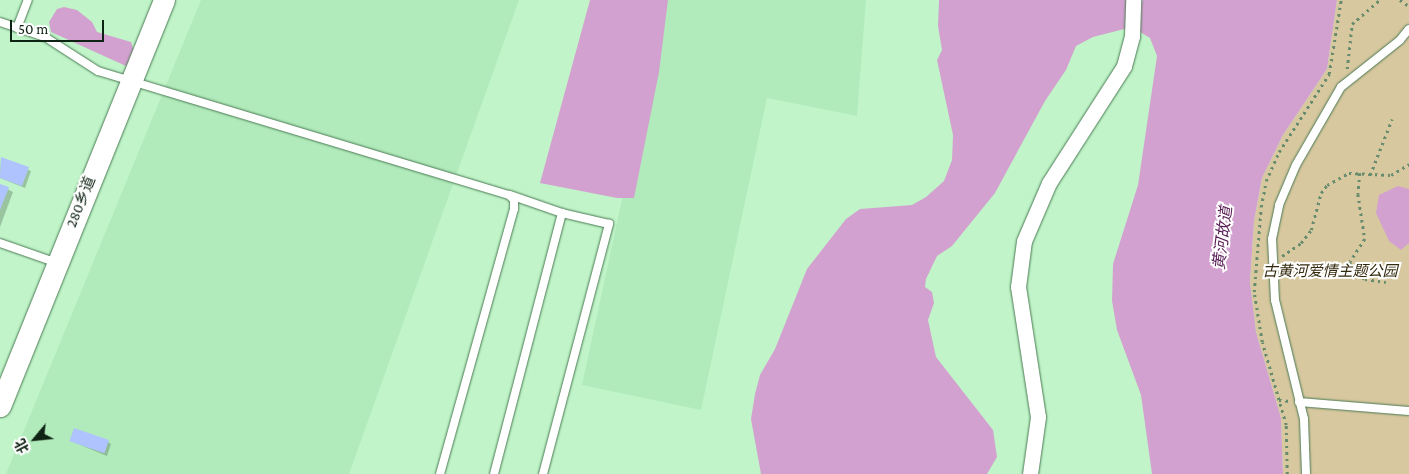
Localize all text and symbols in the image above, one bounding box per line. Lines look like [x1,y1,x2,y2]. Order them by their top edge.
scale bar [12,10,106,42]
text: 50 m [18,21,48,37]
street label: 280乡道 [63,174,99,230]
water label: 黄河故道 [1210,205,1236,271]
park label: 古黄河爱情主题公园 [1263,263,1397,281]
north arrow [10,414,60,464]
text: 北 [11,436,32,456]

